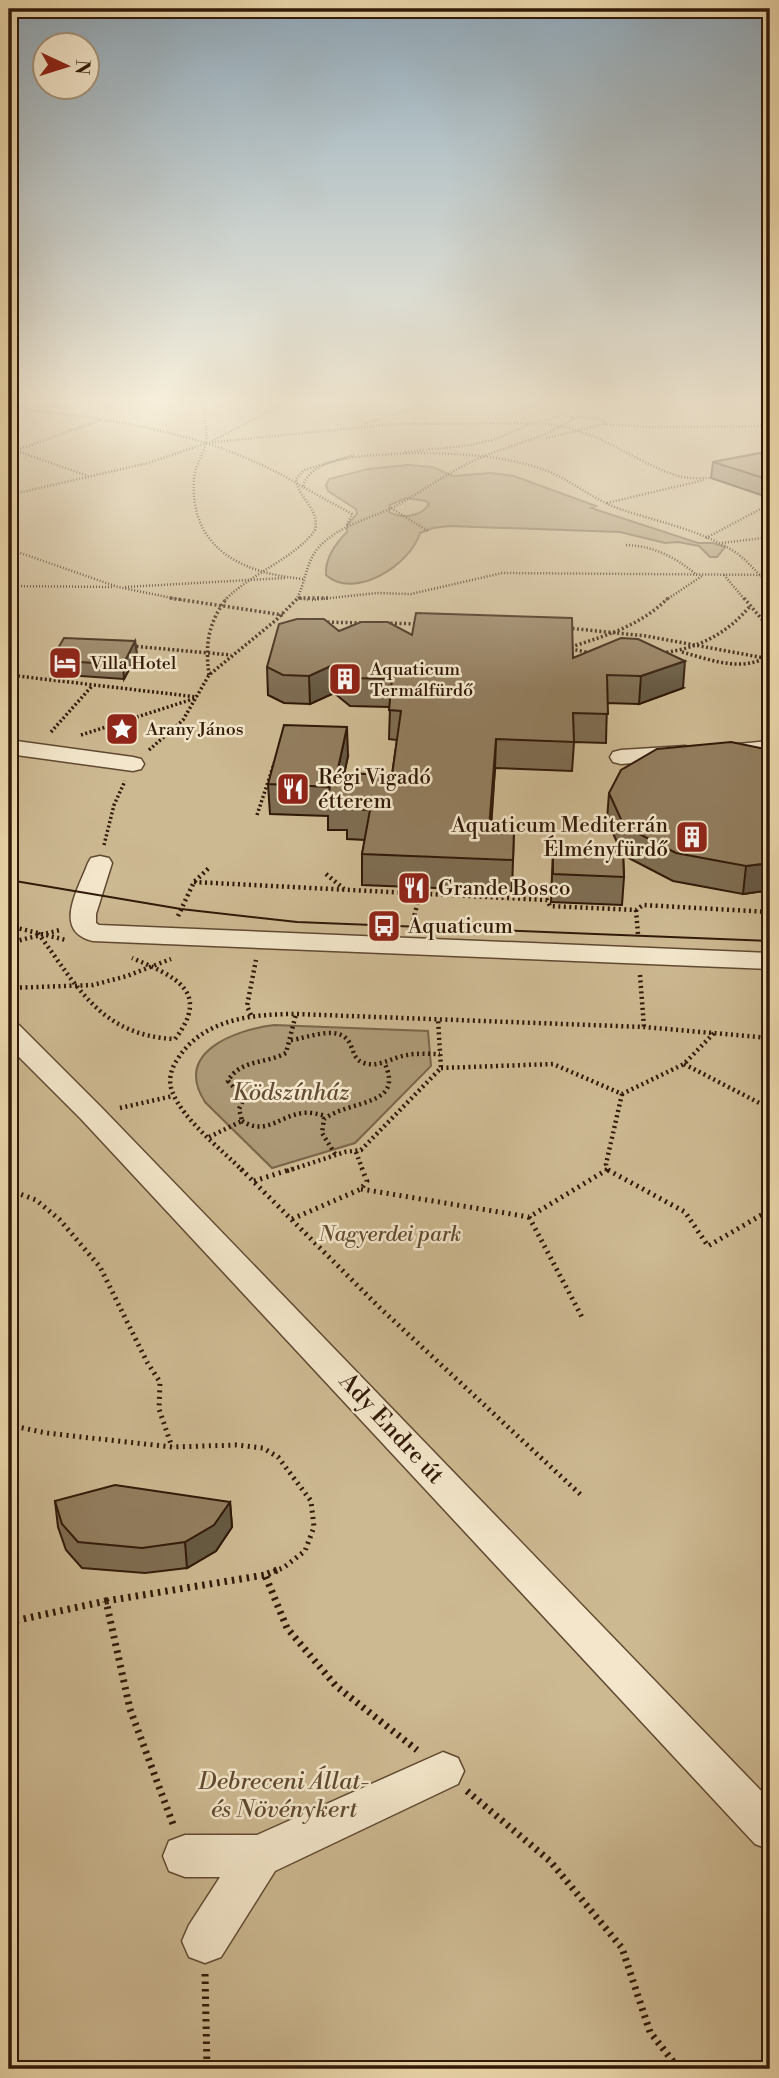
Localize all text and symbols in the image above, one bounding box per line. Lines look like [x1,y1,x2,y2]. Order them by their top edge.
north arrow [32,32,102,102]
text: N [69,59,94,75]
hotel icon: Villa Hotel [46,644,84,682]
place label: Villa Hotel [89,652,177,675]
place label: Aquaticum Termálfürdő [369,658,473,702]
building icon: Aquaticum Termálfürdő [326,660,364,698]
place icon: Arany János [103,710,141,748]
place label: Arany János [145,718,244,741]
place label: Régi Vigadó étterem [318,765,431,815]
restaurant icon: Régi Vigadó étterem [274,770,312,808]
place label: Aquaticum Mediterrán Élményfürdő [450,813,668,863]
building icon: Aquaticum Mediterrán Élményfürdő [673,818,711,856]
restaurant icon: Grande Bosco [395,869,433,907]
place label: Grande Bosco [438,876,571,902]
bus stop icon: Aquaticum [365,907,403,945]
place label: Aquaticum [407,914,513,940]
water label: Ködszínház [232,1079,350,1107]
park label: Nagyerdei park [318,1222,461,1248]
street label: Ady Endre út [332,1366,451,1491]
park label: Debreceni Állat- és Növénykert [197,1765,370,1825]

